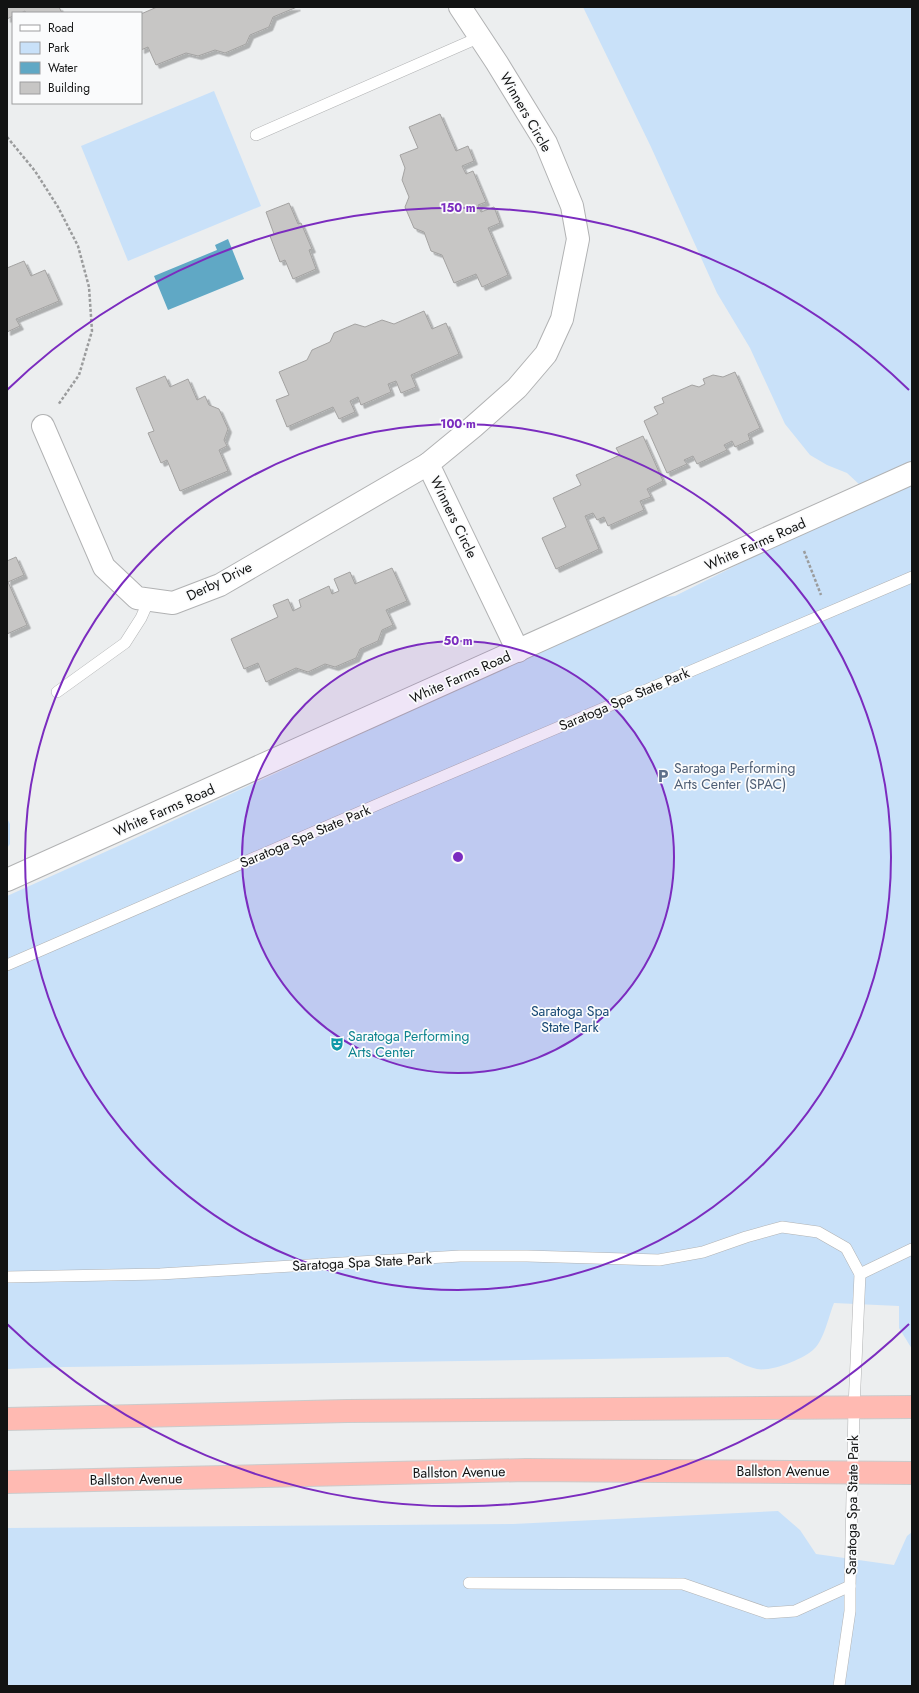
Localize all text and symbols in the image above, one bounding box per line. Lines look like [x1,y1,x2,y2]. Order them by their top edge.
legend [12,12,142,104]
text: Road [48,19,74,37]
text: Park [48,39,70,57]
text: Water [48,59,79,77]
street label: Winners Circle [495,68,557,156]
text: Building [48,79,90,97]
text: 150 m [440,199,476,217]
text: 100 m [440,415,476,433]
street label: Winners Circle [426,473,482,561]
street label: White Farms Road [701,513,809,575]
street label: Derby Drive [183,556,255,606]
text: 50 m [443,632,473,650]
street label: White Farms Road [406,646,514,708]
street label: Saratoga Spa State Park [556,662,693,736]
place label: Saratoga Performing Arts Center (SPAC) [674,758,795,794]
parking icon: Saratoga Performing Arts Center (SPAC) [655,768,671,784]
street label: White Farms Road [110,779,218,841]
street label: Saratoga Spa State Park [237,799,374,873]
centre of rings [451,850,465,864]
park label: Saratoga Spa State Park [531,1001,609,1037]
place label: Saratoga Performing Arts Center [348,1026,469,1062]
theatre icon: Saratoga Performing Arts Center [329,1036,345,1052]
street label: Saratoga Spa State Park [292,1248,433,1276]
street label: Saratoga Spa State Park [841,1434,863,1575]
street label: Ballston Avenue [412,1461,506,1483]
street label: Ballston Avenue [737,1461,829,1481]
street label: Ballston Avenue [89,1468,183,1490]

